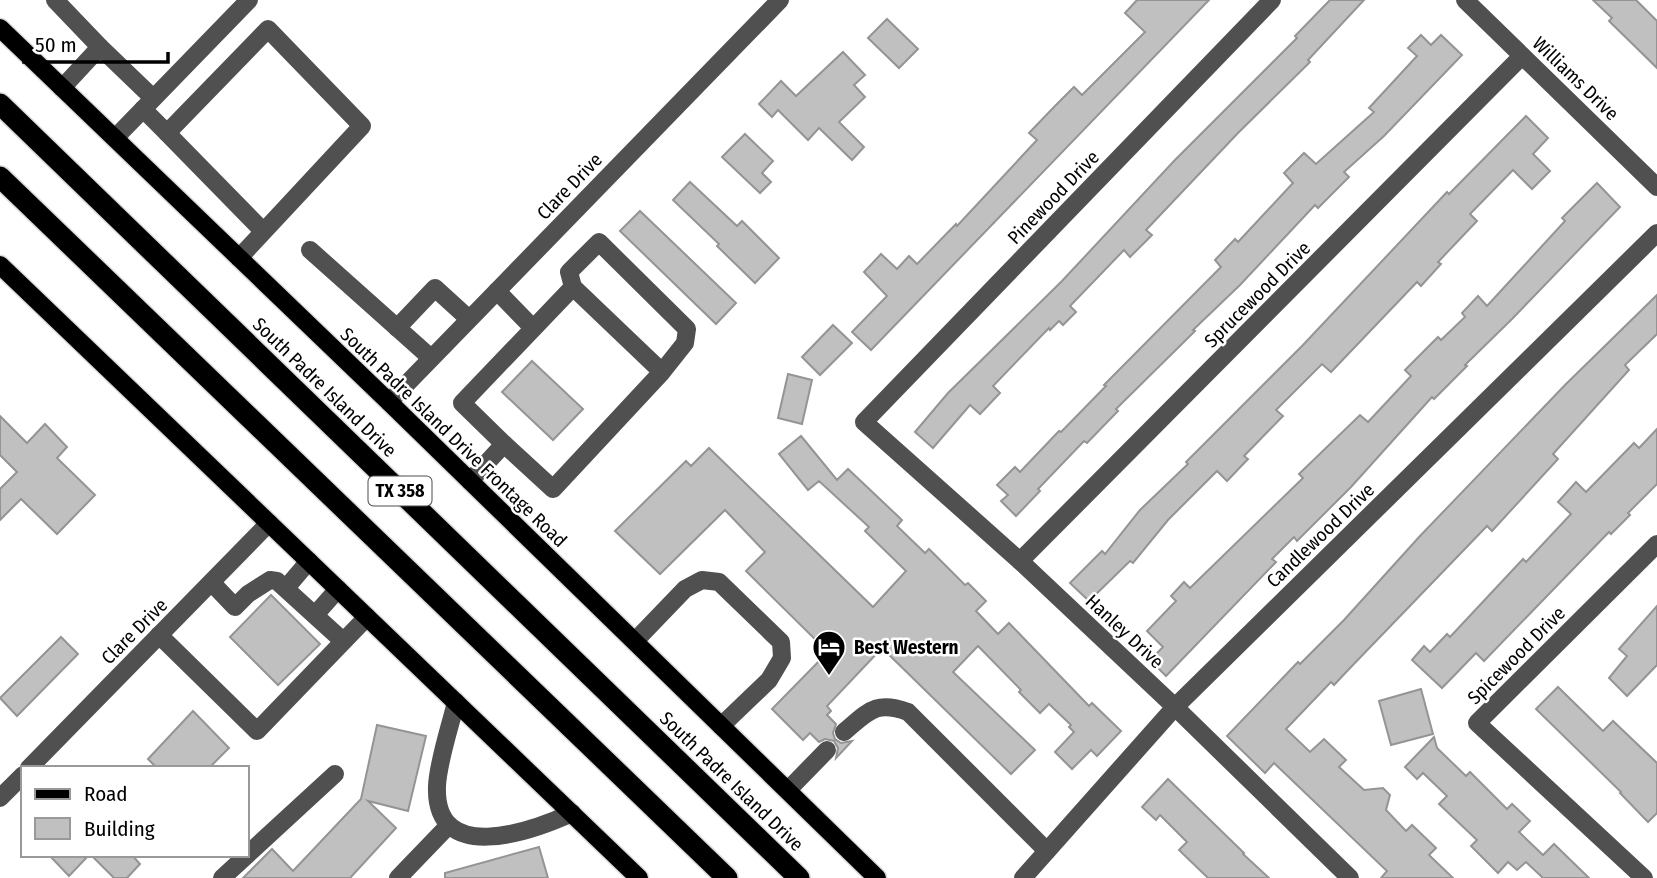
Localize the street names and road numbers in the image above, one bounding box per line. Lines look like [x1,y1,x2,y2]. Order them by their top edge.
street label: Williams Drive [1528,32,1623,125]
street label: Pinewood Drive [1003,146,1104,249]
street label: Clare Drive [532,148,607,225]
street label: Sprucewood Drive [1200,237,1315,352]
street label: South Padre Island Drive [248,313,401,462]
street label: South Padre Island Drive Frontage Road [336,323,572,552]
road number: TX 358 [368,476,432,505]
street label: Candlewood Drive [1262,478,1379,592]
street label: Hanley Drive [1081,589,1168,673]
street label: Clare Drive [97,594,172,669]
street label: Spicewood Drive [1463,602,1570,709]
street label: South Padre Island Drive [655,707,808,856]

